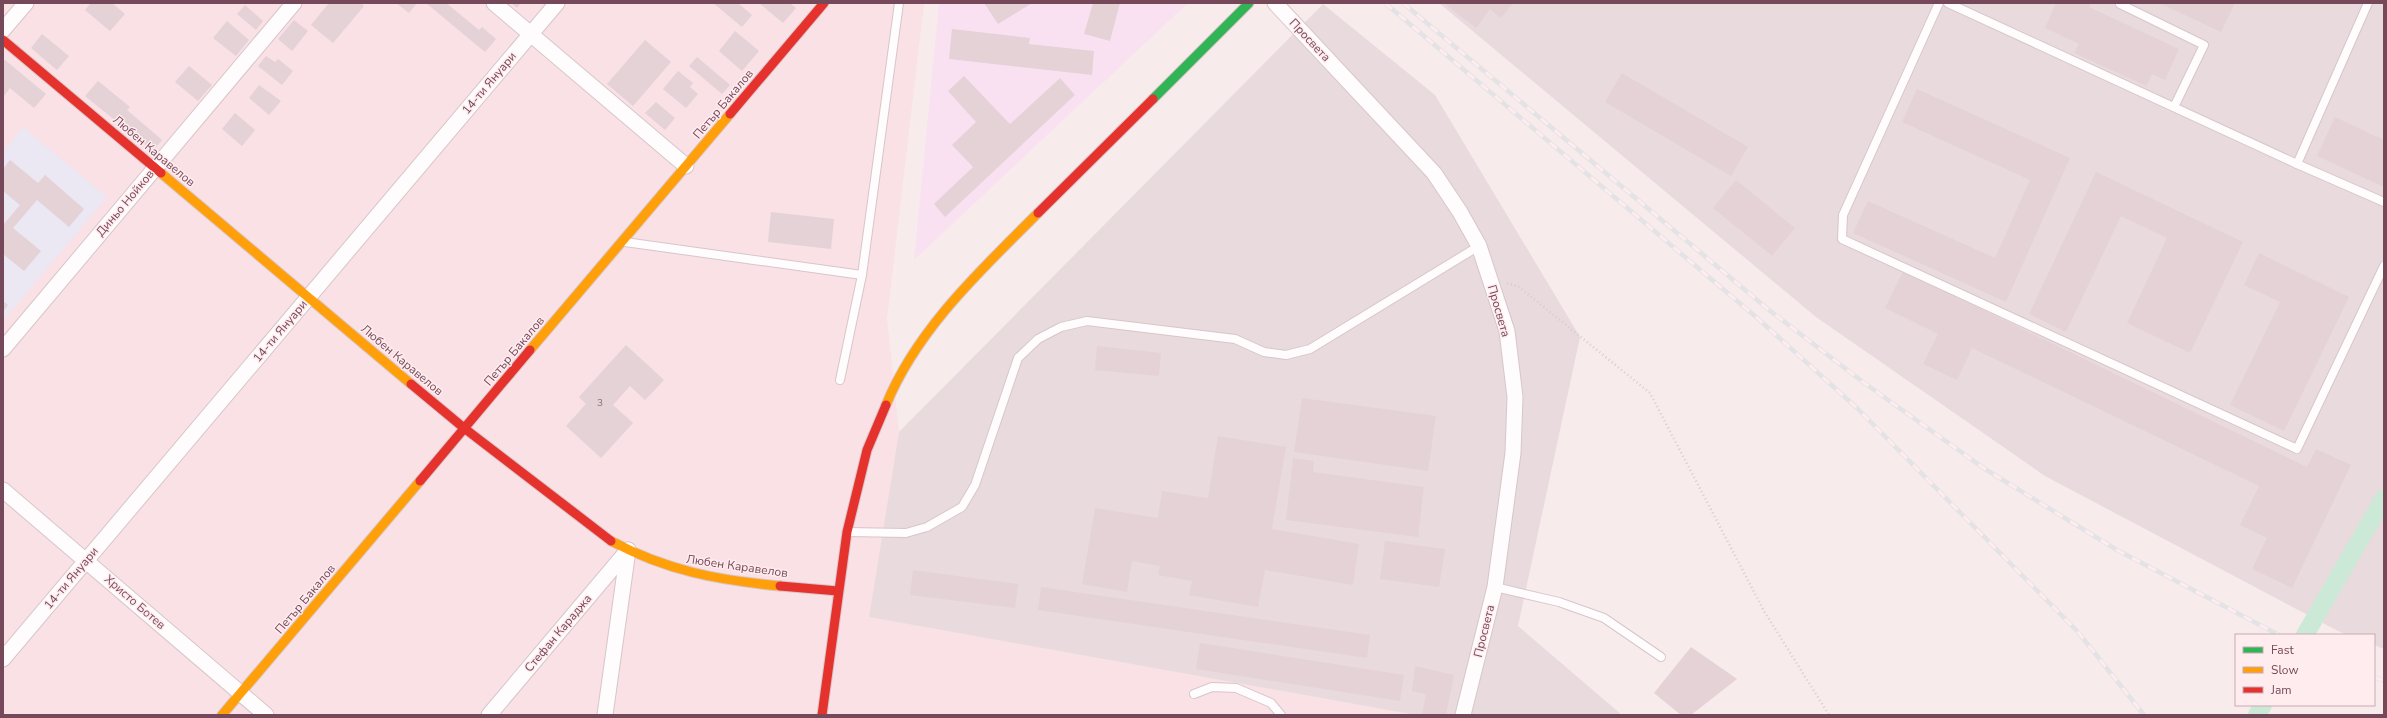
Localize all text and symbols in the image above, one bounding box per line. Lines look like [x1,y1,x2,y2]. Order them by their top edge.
street label: Просвета [1286,15,1334,65]
street label: 14-ти Януари [458,48,520,118]
street label: Петър Бакалов [689,66,757,142]
street label: Любен Каравелов [110,112,199,190]
street label: Диньо Нойков [92,166,158,240]
street label: Просвета [1484,283,1514,339]
street label: 14-ти Януари [249,296,311,366]
street label: Петър Бакалов [480,313,548,389]
street label: Любен Каравелов [358,321,447,399]
house number: 3 [597,396,603,410]
street label: 14-ти Януари [40,543,102,613]
street label: Любен Каравелов [685,551,789,581]
street label: Петър Бакалов [271,561,339,637]
street label: Христо Ботев [101,571,169,633]
street label: Стефан Караджа [521,591,595,675]
street label: Просвета [1470,603,1498,659]
legend [2235,634,2375,706]
text: Fast [2271,642,2294,658]
text: Slow [2271,662,2299,678]
text: Jam [2270,682,2292,698]

